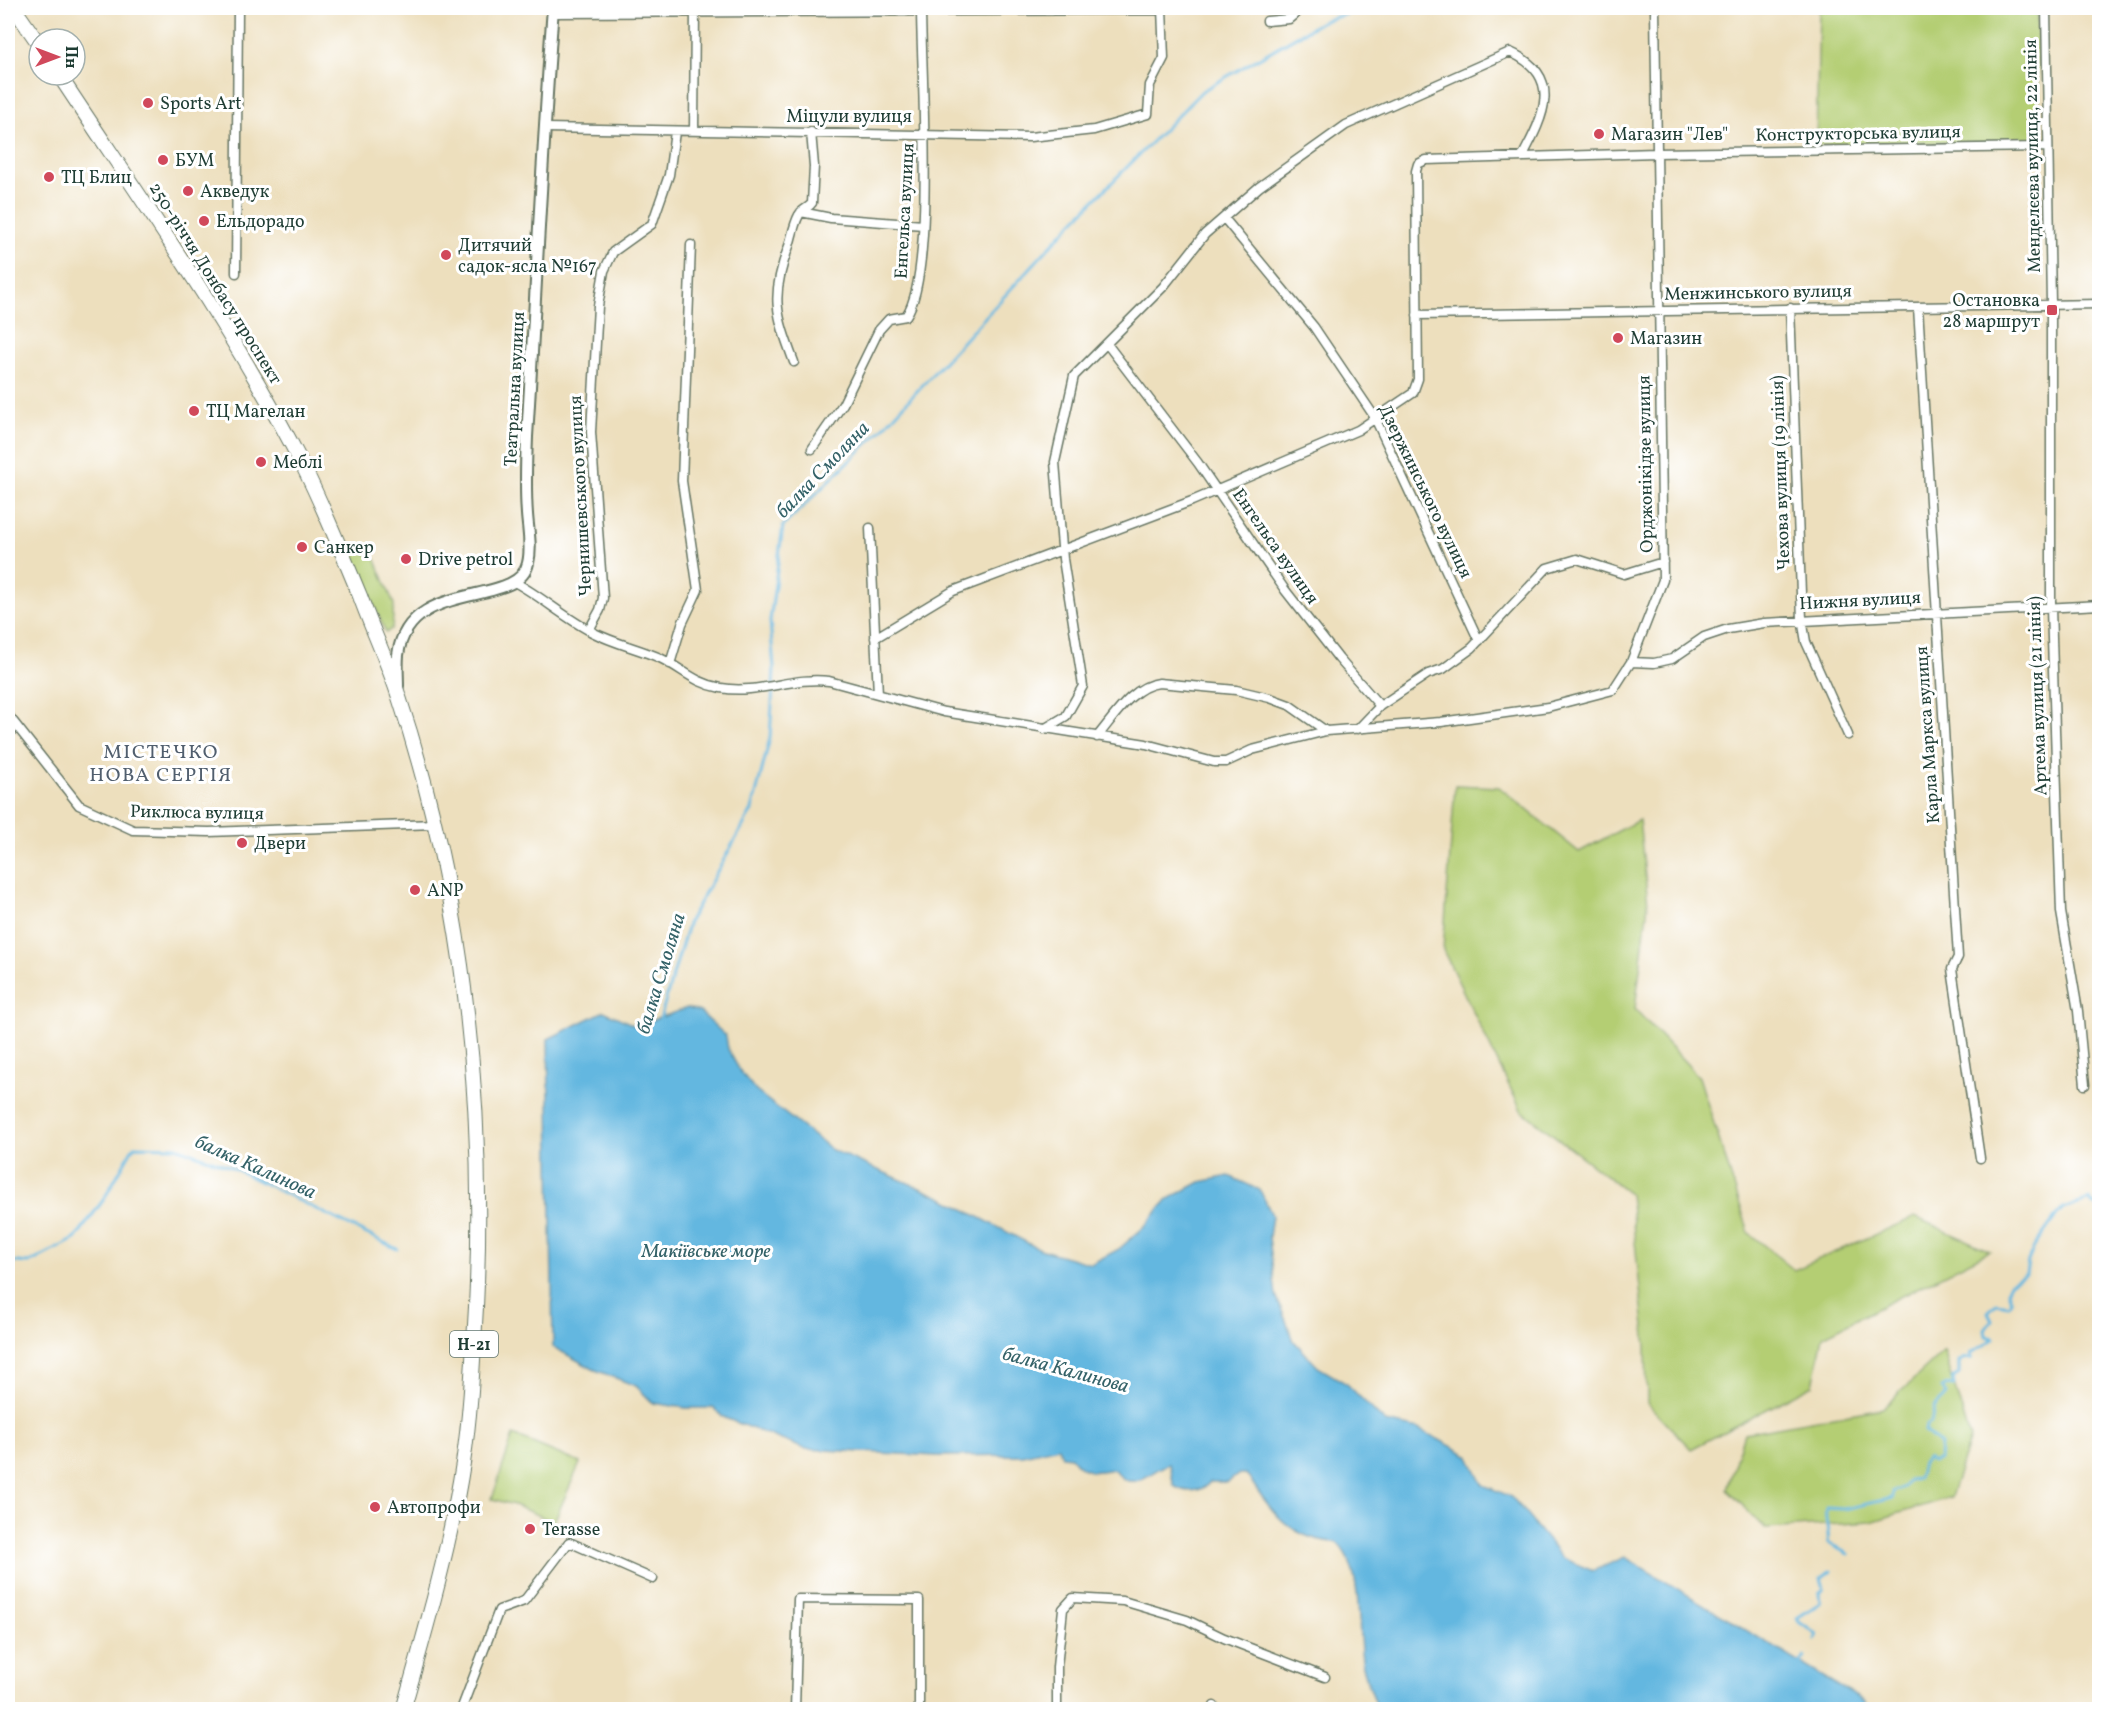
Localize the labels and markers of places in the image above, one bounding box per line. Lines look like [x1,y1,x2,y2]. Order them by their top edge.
place label: Sports Art [160,92,242,117]
marker: Sports Art [141,96,155,110]
place label: Магазин "Лев" [1611,123,1728,148]
marker: Магазин "Лев" [1592,127,1606,141]
place label: БУМ [175,149,214,174]
marker: БУМ [156,153,170,167]
place label: ТЦ Блиц [61,166,132,191]
marker: ТЦ Блиц [42,170,56,184]
place label: Акведук [200,180,270,205]
marker: Акведук [181,184,195,198]
place label: Ельдорадо [216,210,305,235]
marker: Ельдорадо [197,214,211,228]
place label: Дитячий садок-ясла №167 [458,234,597,280]
marker: Дитячий садок-ясла №167 [439,248,453,262]
place label: Остановка 28 маршрут [1943,289,2040,335]
marker: Остановка 28 маршрут [2045,303,2059,317]
place label: Магазин [1630,327,1702,352]
marker: Магазин [1611,331,1625,345]
place label: ТЦ Магелан [206,400,306,425]
marker: ТЦ Магелан [187,404,201,418]
place label: Меблі [273,451,323,476]
marker: Меблі [254,455,268,469]
place label: Санкер [314,536,374,561]
marker: Санкер [295,540,309,554]
place label: Drive petrol [418,548,513,573]
marker: Drive petrol [399,552,413,566]
place label: Двери [254,832,306,857]
marker: Двери [235,836,249,850]
place label: ANP [427,879,464,904]
marker: ANP [408,883,422,897]
place label: Автопрофи [387,1496,481,1521]
marker: Автопрофи [368,1500,382,1514]
place label: Terasse [542,1518,600,1543]
marker: Terasse [523,1522,537,1536]

